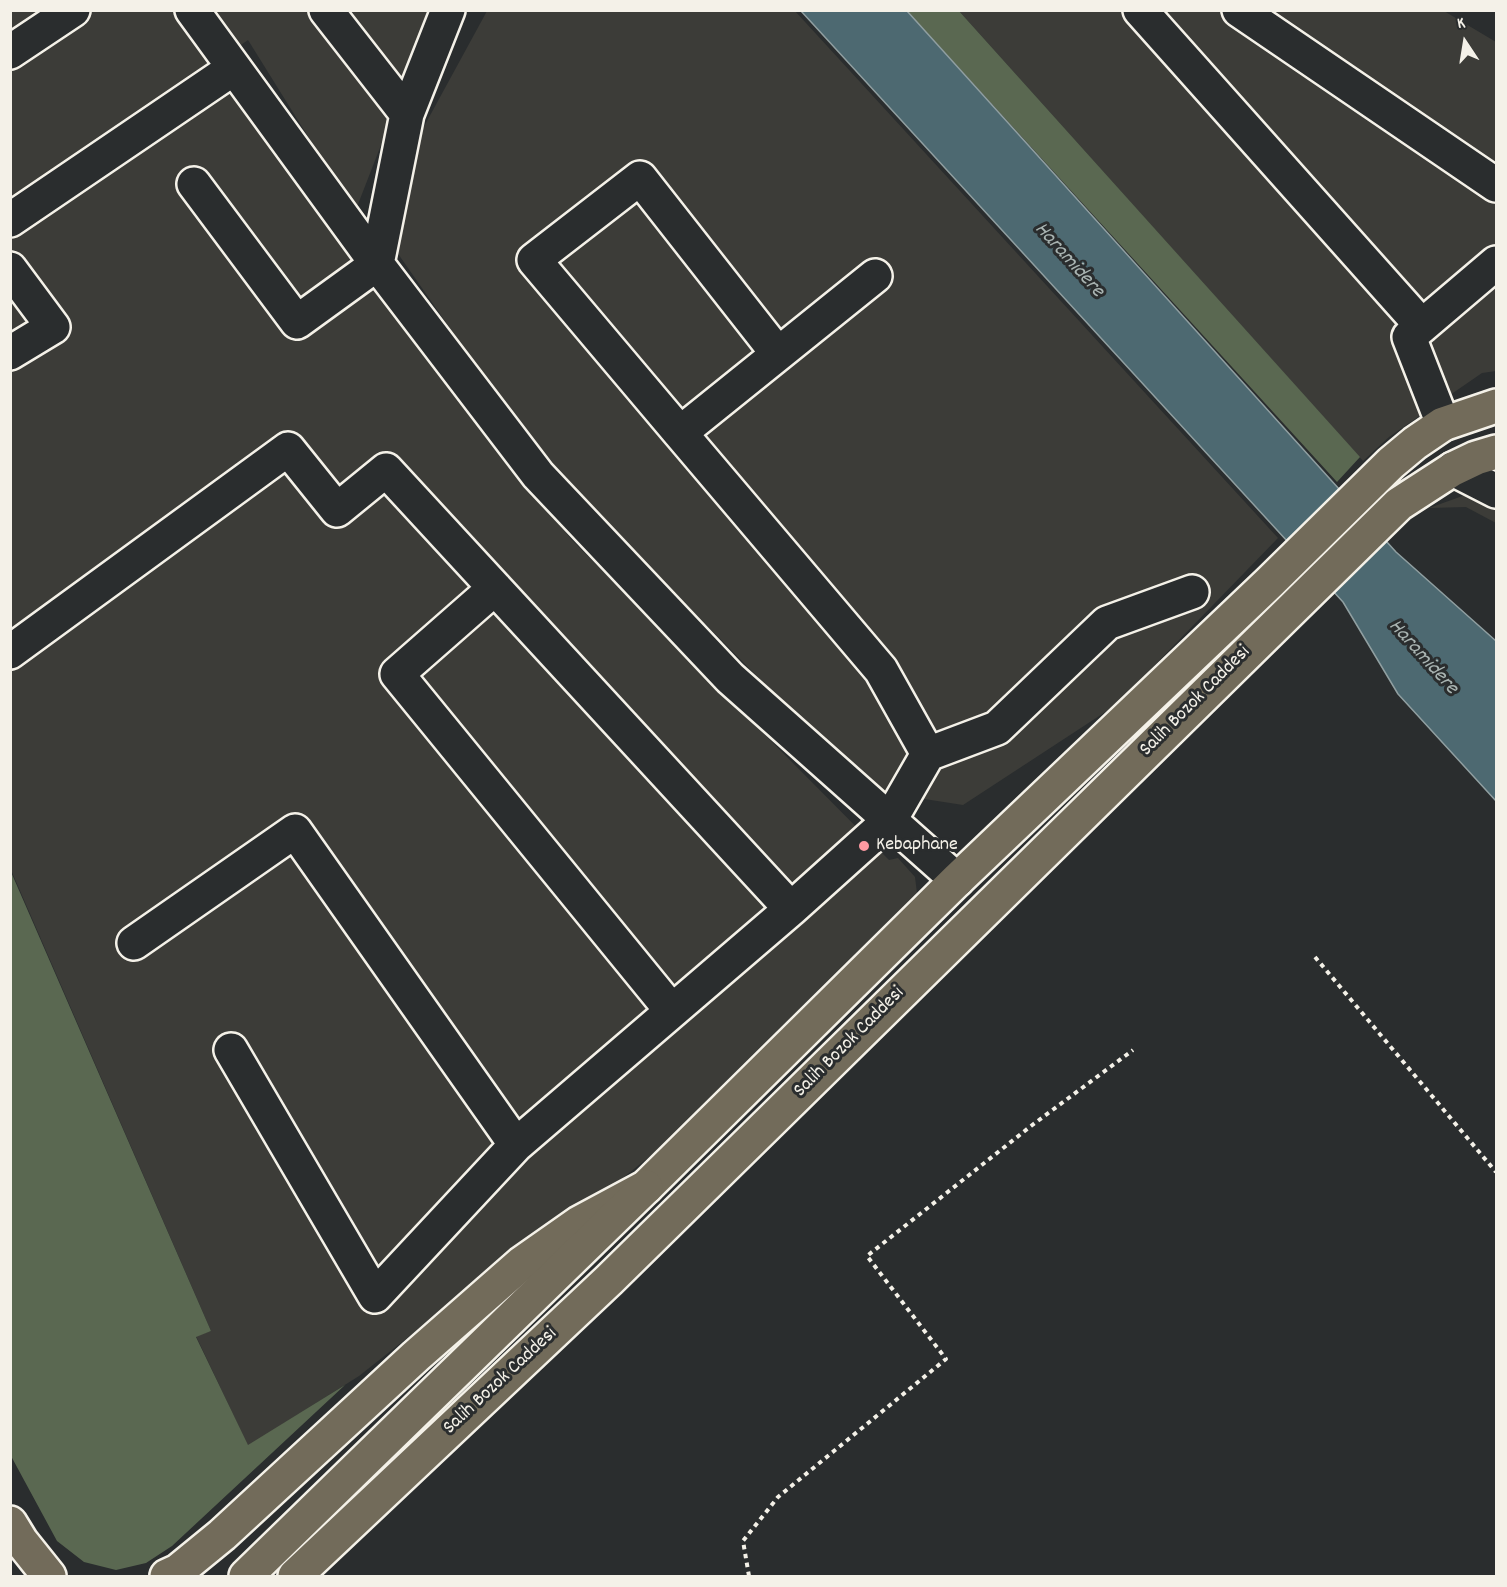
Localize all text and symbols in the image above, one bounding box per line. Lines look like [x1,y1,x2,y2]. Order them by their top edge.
north arrow [1435,12,1495,72]
text: K [1455,12,1467,36]
water label: Haramidere [1028,218,1108,304]
water label: Haramidere [1382,615,1462,701]
street label: Salih Bozok Caddesi [1136,642,1256,762]
place label: Kebaphane [876,834,958,858]
marker: Kebaphane [857,839,871,853]
street label: Salih Bozok Caddesi [790,983,910,1103]
street label: Salih Bozok Caddesi [439,1323,563,1441]

